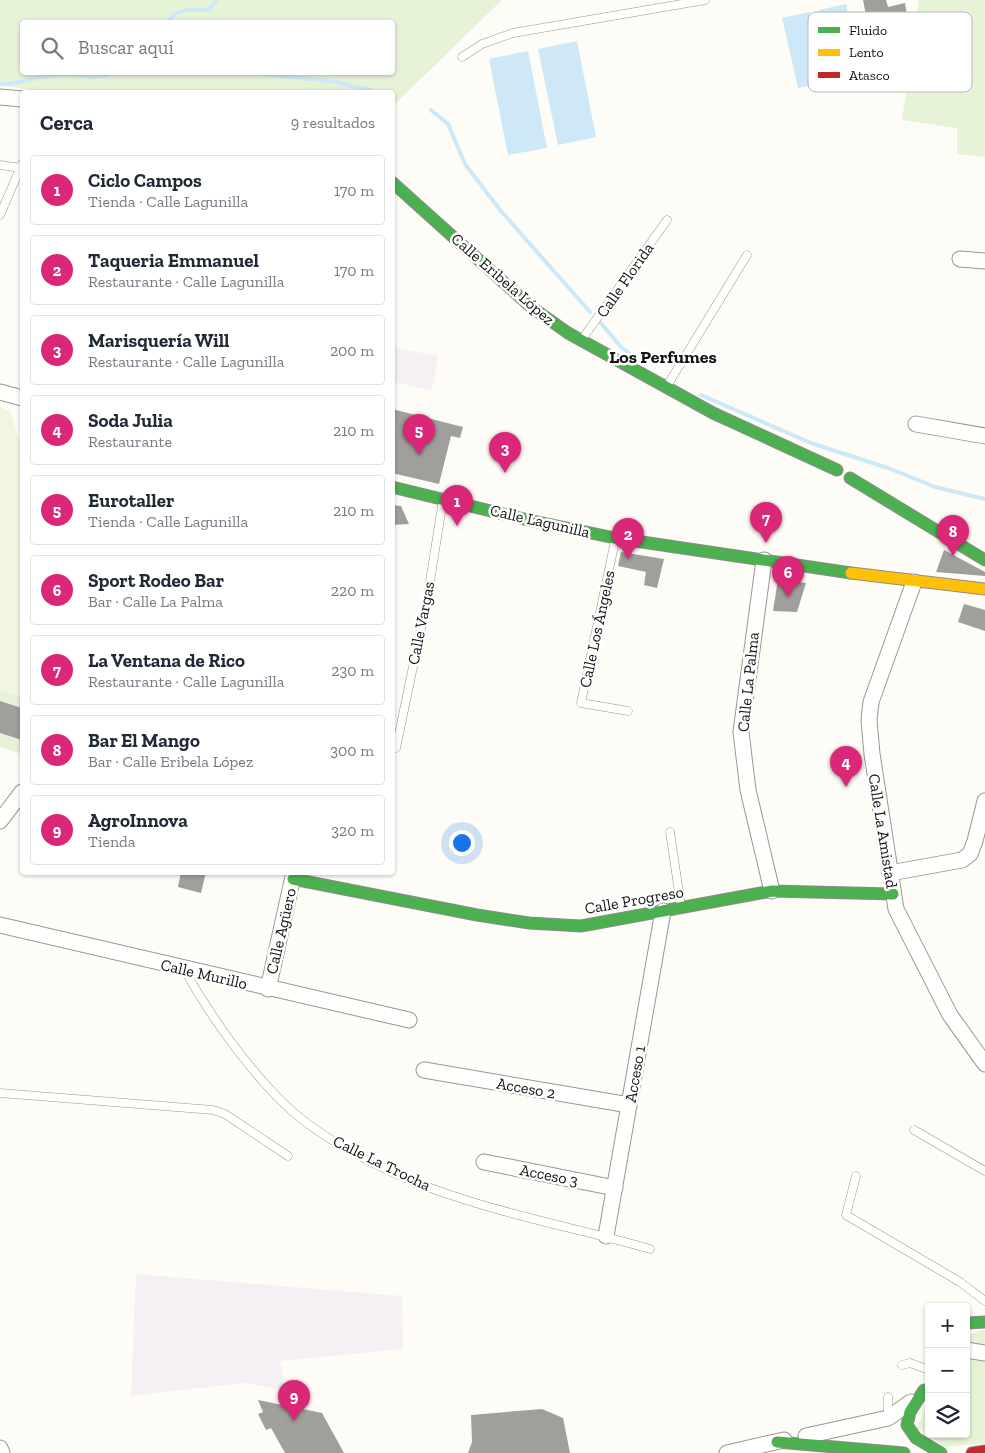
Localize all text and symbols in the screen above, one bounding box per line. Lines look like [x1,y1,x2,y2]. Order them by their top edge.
legend [808,12,972,92]
search box [20,20,395,75]
text: Fluido [849,22,887,39]
icon: search [38,34,66,62]
text: Buscar aquí [78,36,174,59]
text: Lento [849,44,884,61]
text: Atasco [849,67,890,84]
text: Cerca [40,110,93,135]
text: 9 resultados [291,113,375,132]
text: Ciclo Campos [88,169,202,192]
text: 1 [54,181,60,200]
text: 170 m [334,181,374,200]
text: Tienda · Calle Lagunilla [88,192,248,211]
street label: Calle Eribela López [447,229,559,329]
street label: Calle Florida [592,239,658,321]
text: Taqueria Emmanuel [88,249,259,272]
text: 2 [53,261,61,280]
text: 170 m [334,261,374,280]
text: Restaurante · Calle Lagunilla [88,272,285,291]
text: Marisquería Will [88,329,230,352]
text: 3 [53,341,61,360]
text: 200 m [330,341,374,360]
district label: Los Perfumes [609,346,717,368]
text: Restaurante · Calle Lagunilla [88,352,285,371]
text: Soda Julia [88,409,173,432]
pin: 5 [403,414,435,455]
text: 4 [52,421,62,440]
text: 210 m [333,421,374,440]
text: Restaurante [88,432,172,451]
pin: 3 [489,432,521,473]
pin: 1 [441,485,473,526]
text: Eurotaller [88,489,174,512]
street label: Calle Lagunilla [488,500,592,542]
text: 5 [53,501,61,520]
text: 210 m [333,501,374,520]
pin: 7 [750,502,782,543]
text: Tienda · Calle Lagunilla [88,512,248,531]
pin: 8 [937,515,969,556]
pin: 2 [612,518,644,559]
pin: 6 [772,556,804,597]
text: Sport Rodeo Bar [88,569,224,592]
street label: Calle Los Ángeles [575,569,619,689]
street label: Calle Vargas [404,580,438,666]
text: 6 [53,581,61,600]
text: 220 m [331,581,374,600]
text: Bar · Calle La Palma [88,592,223,611]
street label: Calle La Palma [733,631,763,733]
text: La Ventana de Rico [88,649,245,672]
text: 7 [53,661,61,680]
text: 230 m [331,661,374,680]
text: Restaurante · Calle Lagunilla [88,672,285,691]
text: Bar El Mango [88,729,200,752]
text: 8 [53,741,61,760]
text: 300 m [330,741,374,760]
pin: 4 [830,746,862,787]
text: Bar · Calle Eribela López [88,752,253,771]
street label: Calle La Amistad [865,772,901,890]
text: AgroInnova [88,809,188,832]
text: 9 [53,821,61,840]
text: 320 m [331,821,374,840]
your location [449,830,475,856]
text: Tienda [88,832,136,851]
street label: Calle Progreso [583,882,685,918]
street label: Calle Agüero [262,886,300,976]
street label: Calle Murillo [159,955,249,993]
street label: Acceso 1 [621,1044,649,1104]
street label: Acceso 2 [495,1073,557,1103]
street label: Calle La Trocha [330,1131,434,1195]
street label: Acceso 3 [518,1160,580,1190]
map controls [925,1303,970,1438]
button: + [925,1303,970,1348]
button: − [925,1348,970,1393]
pin: 9 [278,1380,310,1421]
button: layers [925,1393,970,1438]

